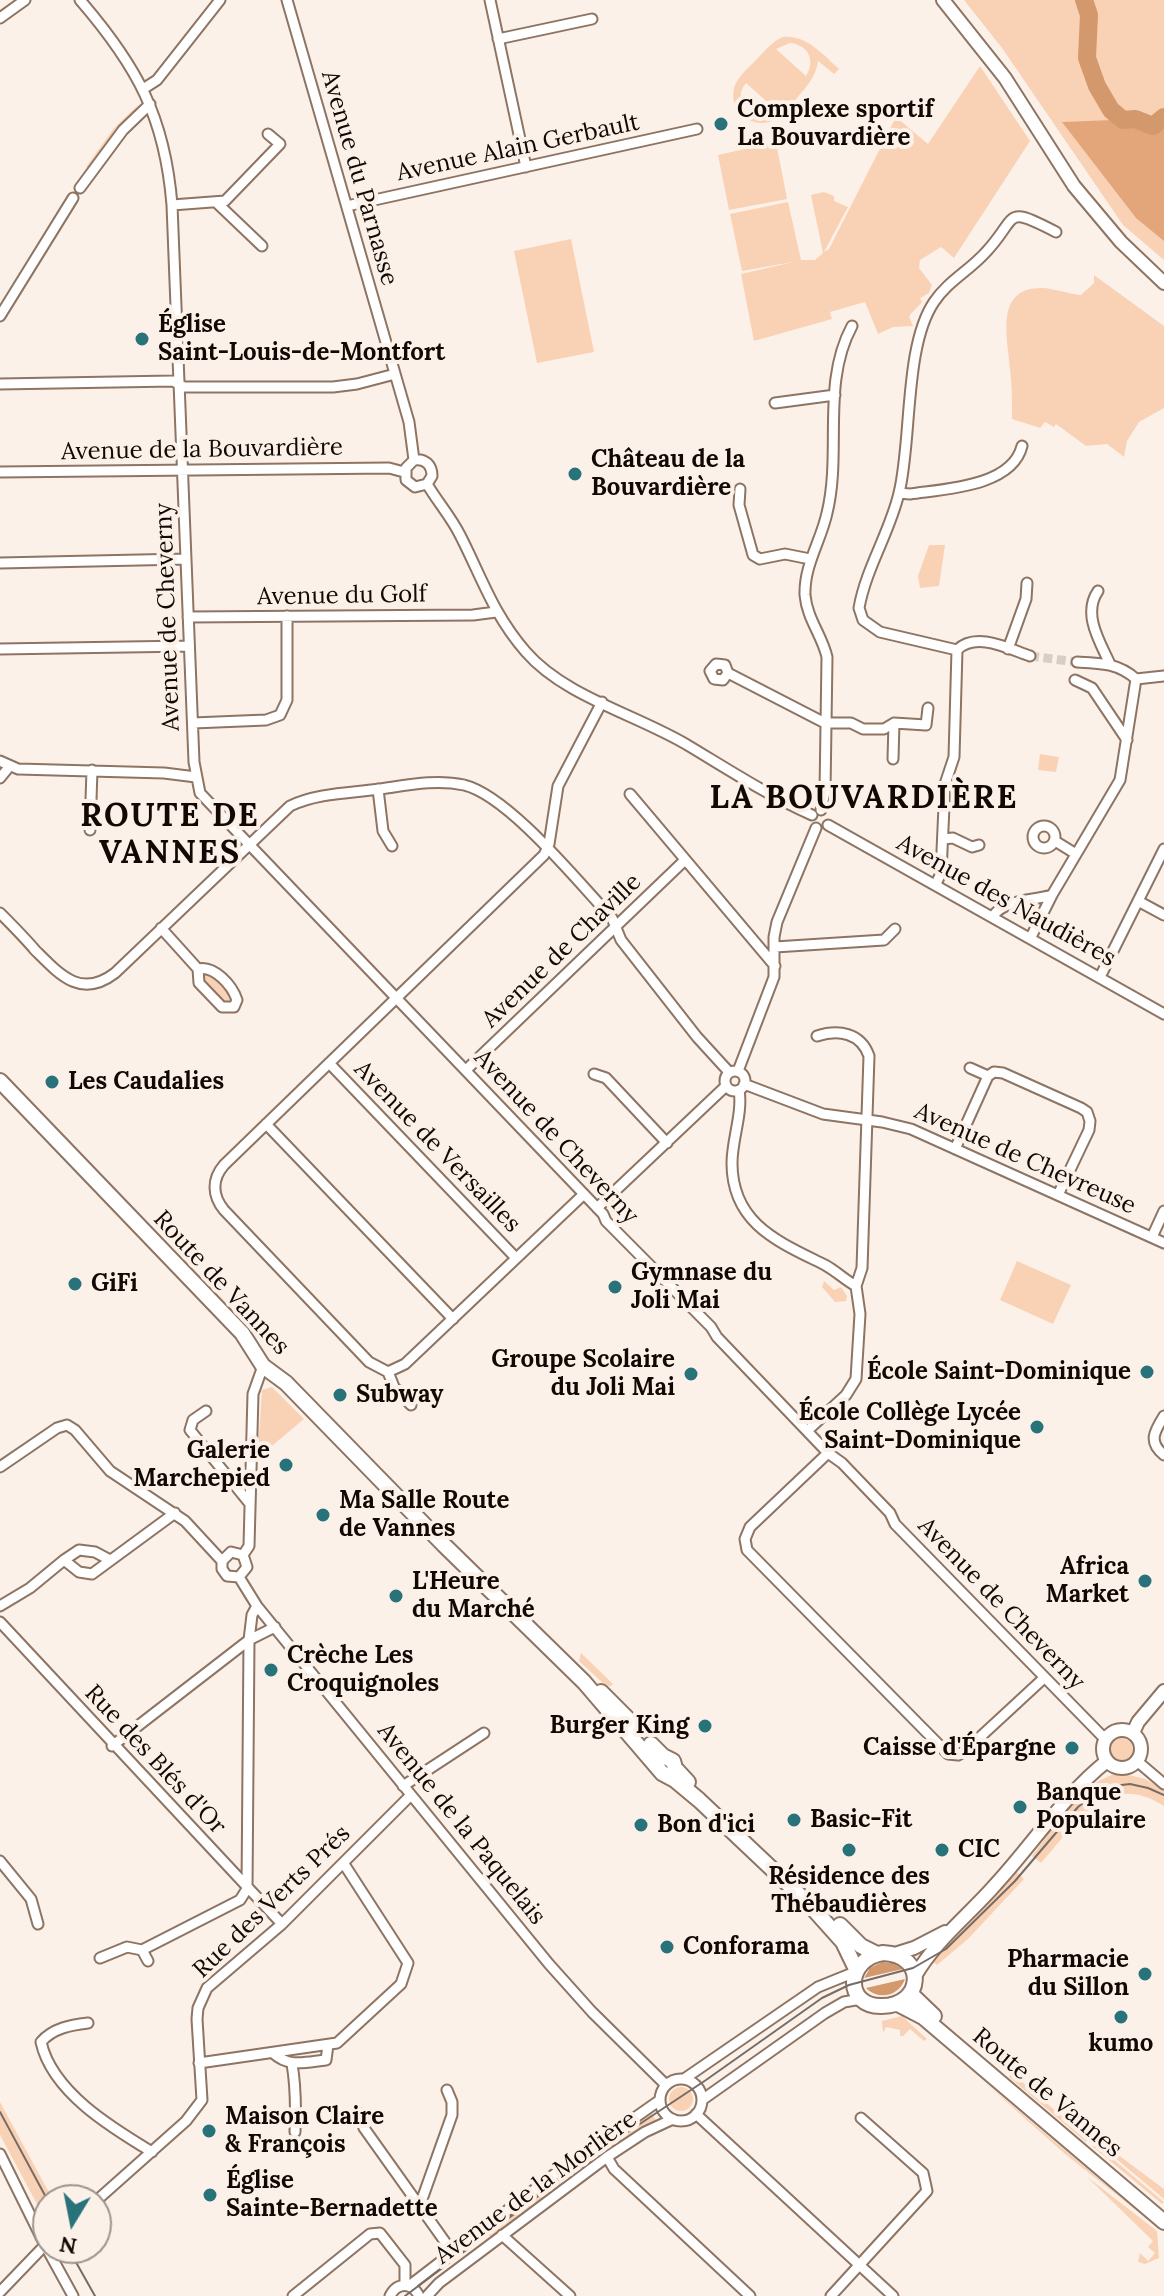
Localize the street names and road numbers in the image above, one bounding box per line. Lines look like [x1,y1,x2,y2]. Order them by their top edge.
street label: Avenue du Parnasse [315,67,403,289]
street label: Avenue Alain Gerbault [394,108,642,188]
street label: Avenue de la Bouvardière [61,433,343,467]
street label: Avenue de Cheverny [150,503,186,731]
street label: Avenue du Golf [257,580,427,612]
street label: Avenue des Naudières [892,829,1120,973]
street label: Avenue de Chaville [477,868,647,1034]
street label: Avenue de Cheverny [468,1044,644,1230]
street label: Avenue de Versailles [348,1055,526,1239]
street label: Avenue de Chevreuse [910,1097,1140,1221]
street label: Route de Vannes [147,1205,295,1361]
street label: Avenue de Cheverny [911,1512,1091,1696]
street label: Rue des Blés d'Or [78,1679,232,1841]
street label: Avenue de la Paquelais [371,1717,551,1931]
street label: Rue des Verts Prés [187,1820,357,1984]
street label: Route de Vannes [966,2022,1128,2164]
street label: Avenue de la Morlière [429,2105,643,2271]

